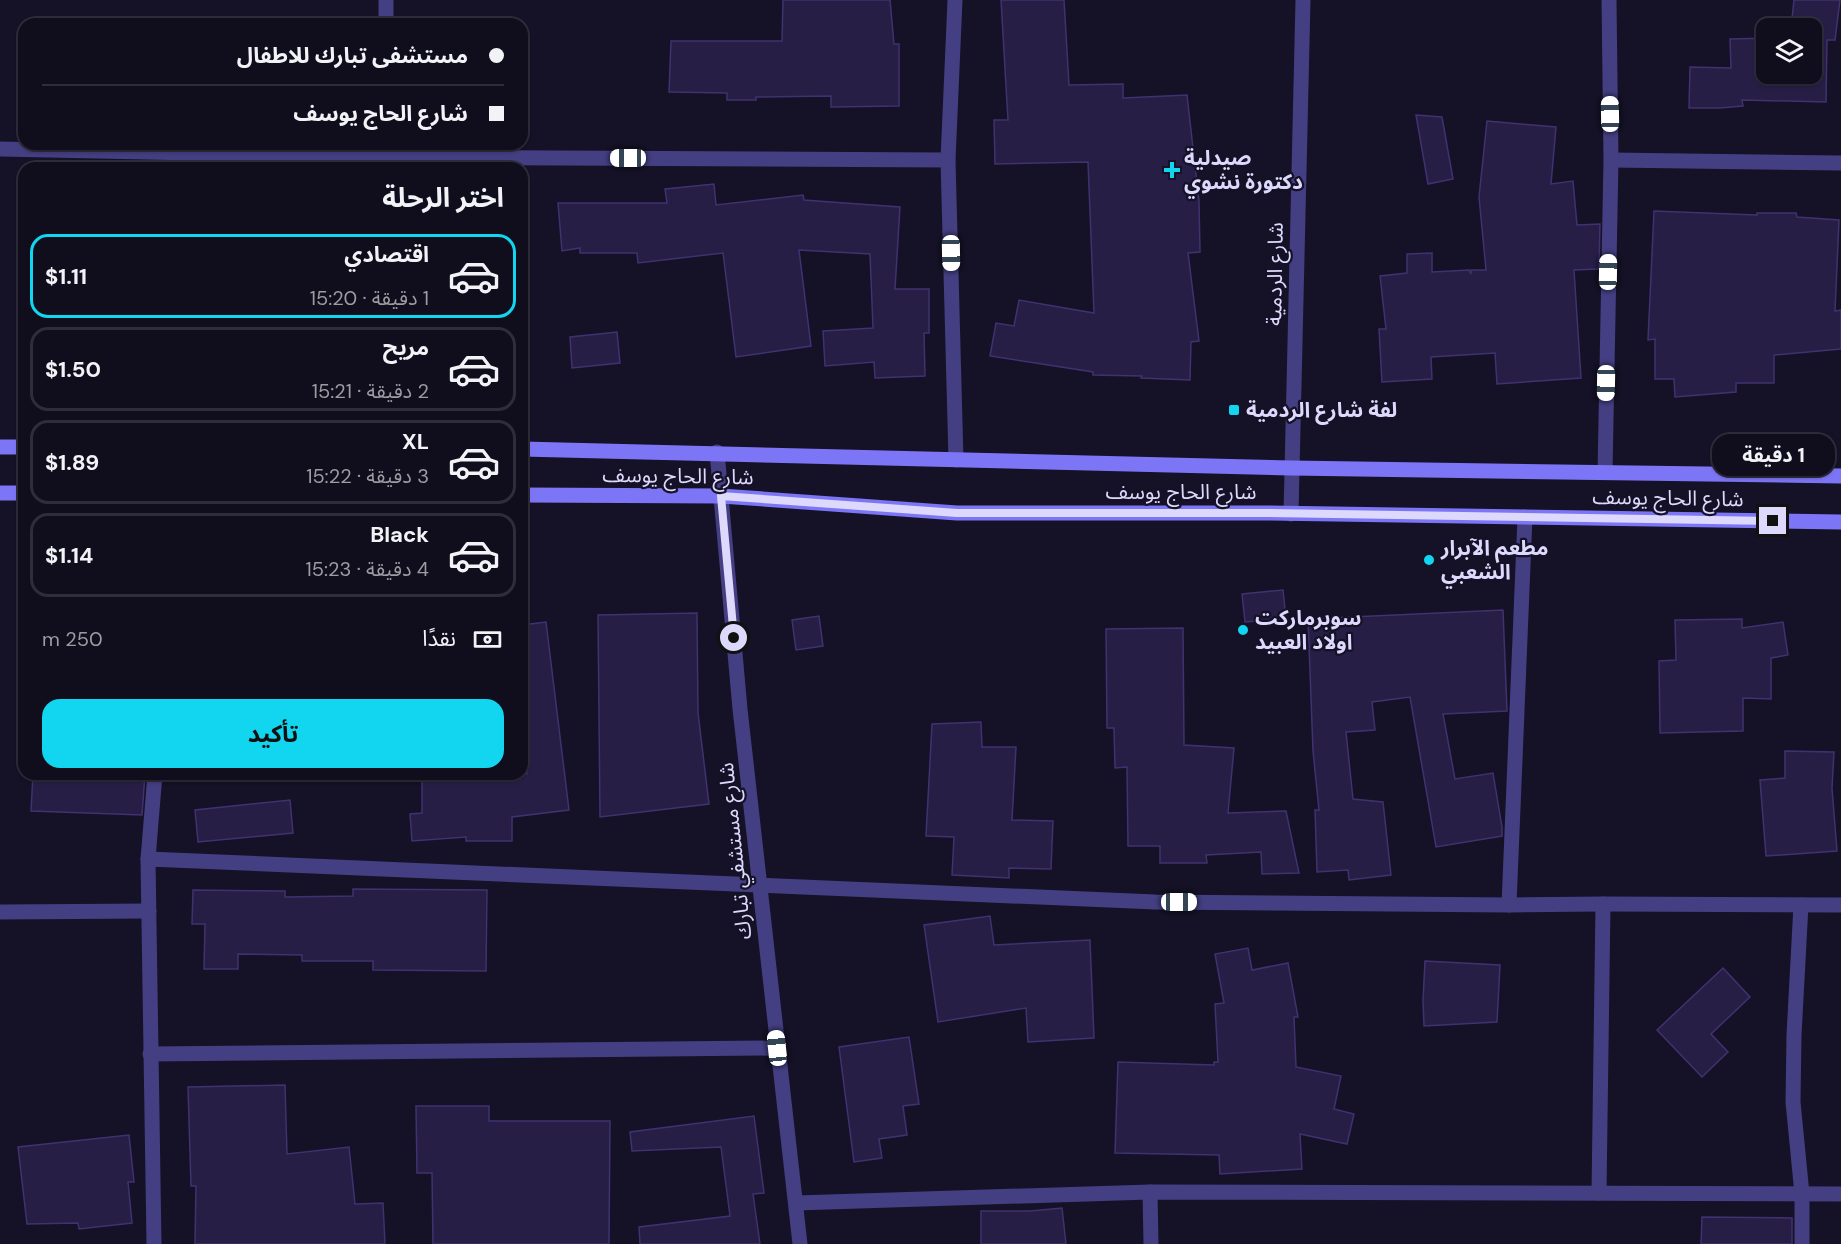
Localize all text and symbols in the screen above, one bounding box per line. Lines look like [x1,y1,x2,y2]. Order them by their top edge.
map controls [1756,18,1822,84]
button: layers [1756,18,1822,84]
text: مستشفى تبارك للاطفال [237,41,468,70]
car [1601,96,1619,132]
text: شارع الحاج يوسف [293,99,468,128]
place label: صيدلية دكتورة نشوي [1184,144,1303,199]
car [610,149,646,167]
marker: صيدلية دكتورة نشوي [1165,163,1179,177]
text: اختر الرحلة [382,180,504,215]
street label: شارع الردمية [1260,222,1291,326]
car [942,235,960,271]
text: اقتصادي [344,240,429,269]
icon: car [447,249,501,303]
car [1599,254,1617,290]
text: $1.11 [45,262,87,291]
text: 1 دقيقة · 15:20 [310,285,429,311]
text: مريح [383,333,429,362]
icon: car [447,342,501,396]
text: $1.50 [45,355,101,384]
car [1597,365,1615,401]
text: 2 دقيقة · 15:21 [312,378,429,404]
place label: لفة شارع الردمية [1246,396,1397,425]
marker: لفة شارع الردمية [1227,403,1241,417]
text: XL [402,427,429,456]
callout: 1 دقيقة [1712,434,1834,476]
icon: car [447,435,501,489]
text: 1 دقيقة [1742,442,1805,468]
text: $1.89 [45,448,99,477]
street label: شارع الحاج يوسف [602,461,754,492]
text: 3 دقيقة · 15:22 [306,463,429,489]
street label: شارع الحاج يوسف [1105,478,1257,507]
street label: شارع الحاج يوسف [1592,483,1744,514]
route end [1759,507,1786,534]
text: Black [370,520,429,549]
icon: car [447,528,501,582]
place label: مطعم الآبرار الشعبي [1440,534,1549,589]
text: $1.14 [45,541,93,570]
marker: مطعم الآبرار الشعبي [1422,553,1436,567]
text: 4 دقيقة · 15:23 [306,556,429,582]
place label: سوبرماركت اولاد العبيد [1255,604,1361,656]
icon: cash [471,623,504,656]
marker: سوبرماركت اولاد العبيد [1236,623,1250,637]
text: نقدًا [422,624,456,653]
route start [720,624,747,651]
text: 250 m [42,626,103,652]
button: تأكيد [42,699,504,768]
street label: شارع مستشفي تبارك [712,761,760,941]
car [1161,893,1197,911]
car [766,1029,788,1067]

